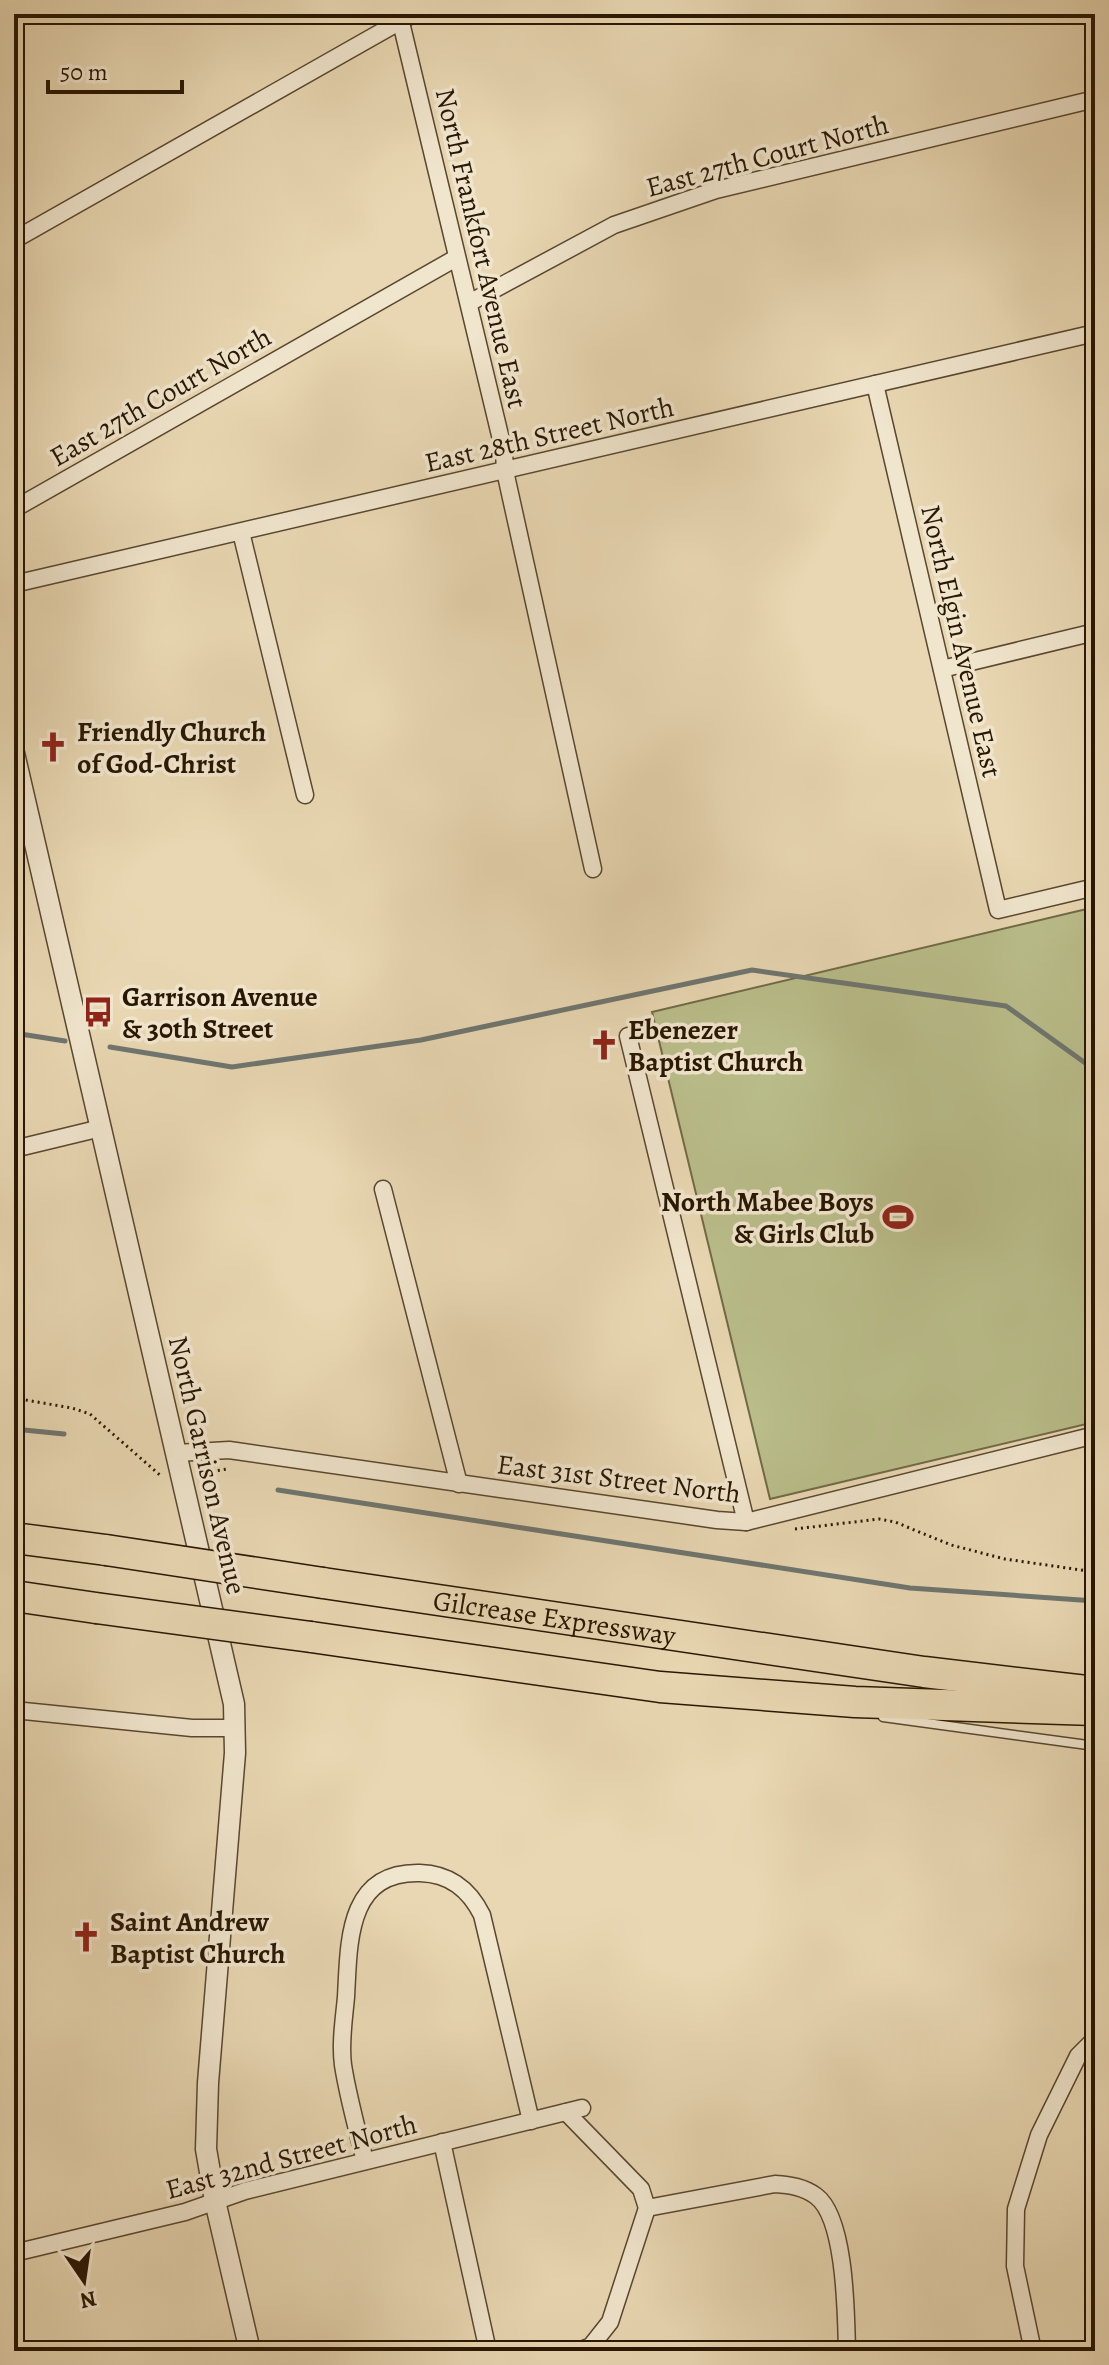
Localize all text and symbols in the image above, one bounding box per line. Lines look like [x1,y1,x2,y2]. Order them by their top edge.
scale bar [48,44,182,94]
text: 50 m [60,56,108,88]
street label: North Frankfort Avenue East [426,85,536,412]
street label: East 27th Court North [642,105,893,207]
street label: East 27th Court North [43,318,278,476]
street label: East 28th Street North [421,388,678,482]
street label: North Elgin Avenue East [911,501,1011,781]
place label: Friendly Church of God-Christ [77,713,266,783]
church icon: Friendly Church of God-Christ [36,730,70,764]
place label: Garrison Avenue & 30th Street [122,978,318,1048]
bus stop icon: Garrison Avenue & 30th Street [81,995,115,1029]
place label: Ebenezer Baptist Church [628,1011,803,1081]
church icon: Ebenezer Baptist Church [587,1028,621,1062]
place label: North Mabee Boys & Girls Club [661,1183,874,1253]
sports icon: North Mabee Boys & Girls Club [881,1200,915,1234]
street label: North Garrison Avenue [159,1332,255,1598]
street label: East 31st Street North [495,1445,743,1513]
street label: Gilcrease Expressway [431,1582,679,1655]
place label: Saint Andrew Baptist Church [110,1903,285,1973]
church icon: Saint Andrew Baptist Church [69,1920,103,1954]
street label: East 32nd Street North [161,2105,421,2209]
north arrow [44,2241,124,2321]
text: N [77,2283,99,2316]

